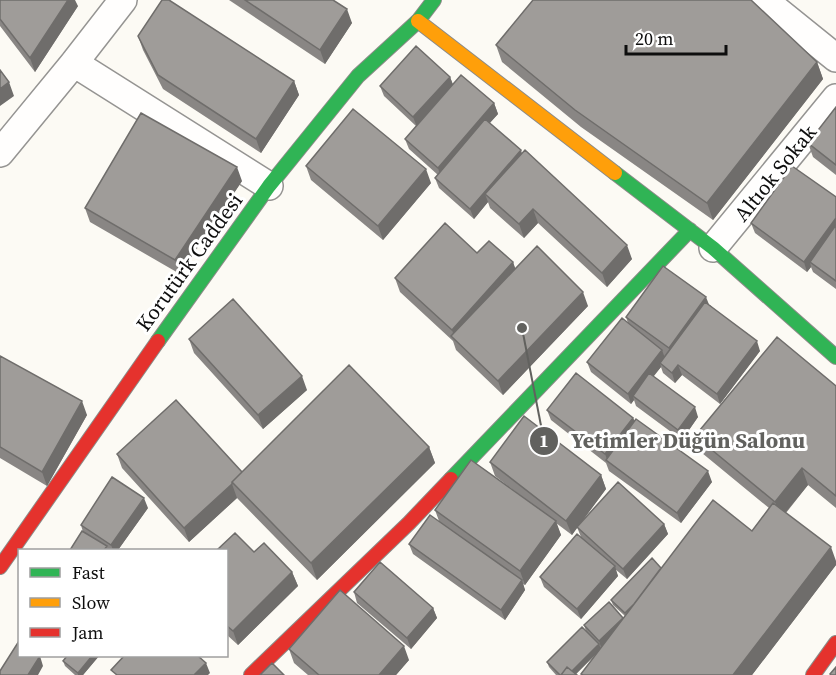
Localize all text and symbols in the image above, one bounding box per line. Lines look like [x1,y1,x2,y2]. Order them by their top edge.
scale bar [626,18,726,56]
text: 20 m [635,26,673,51]
street label: Altıok Sokak [727,118,823,227]
street label: Korutürk Caddesi [129,187,249,337]
callout: Yetimler Düğün Salonu [529,421,817,461]
text: Yetimler Düğün Salonu [571,425,805,455]
text: 1 [539,428,549,453]
legend [18,549,228,657]
text: Fast [72,560,105,585]
text: Slow [72,590,110,615]
text: Jam [71,620,104,645]

